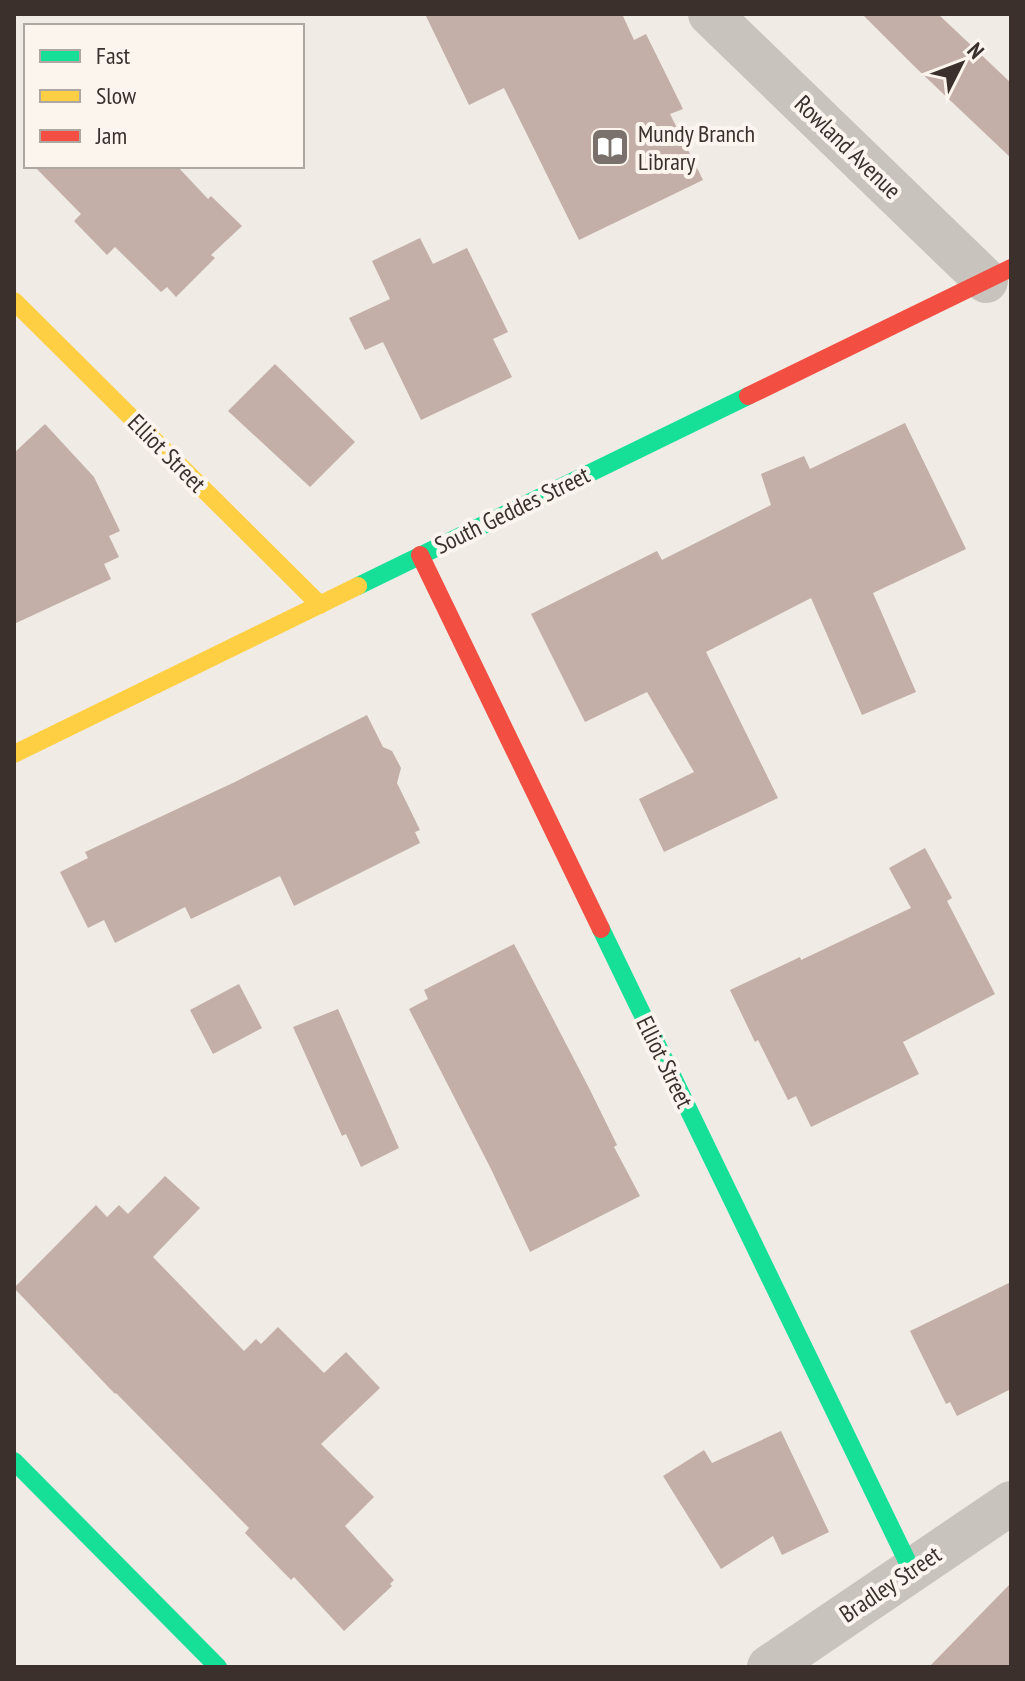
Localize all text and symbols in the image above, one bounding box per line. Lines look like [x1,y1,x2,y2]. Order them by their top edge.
legend [24,24,304,168]
north arrow [921,24,1001,104]
text: N [961,37,990,64]
text: Fast [96,40,131,71]
text: Slow [96,80,137,111]
street label: Rowland Avenue [788,89,908,205]
place label: Mundy Branch Library [638,118,755,177]
text: Jam [95,120,127,151]
library icon: Mundy Branch Library [589,126,631,168]
street label: Elliot Street [121,407,213,499]
street label: South Geddes Street [429,459,595,561]
street label: Elliot Street [629,1011,701,1113]
street label: Bradley Street [833,1538,947,1629]

